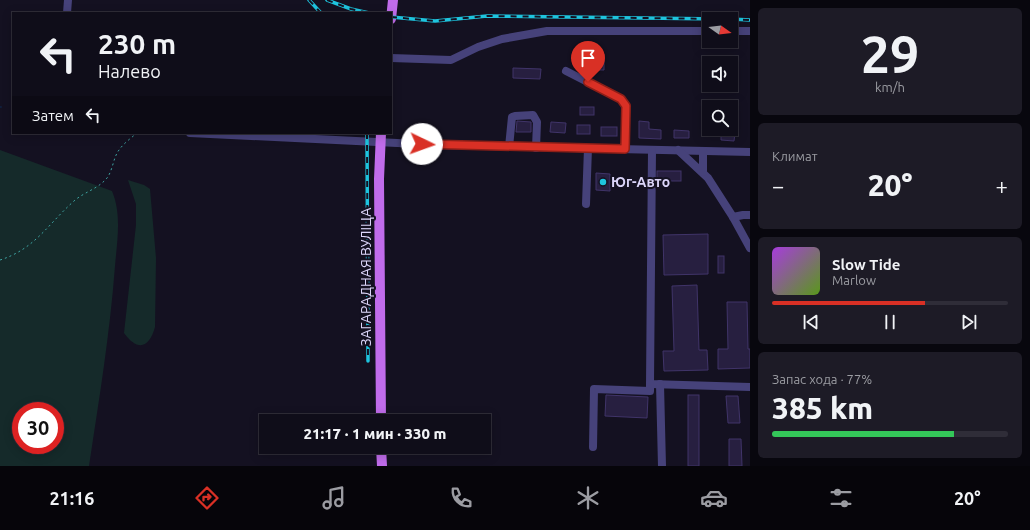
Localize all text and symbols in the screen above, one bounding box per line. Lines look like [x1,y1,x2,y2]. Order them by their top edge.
north arrow [702,12,738,48]
map controls [702,12,738,136]
text: 29 [861,25,919,83]
icon: left [32,28,84,80]
text: 230 m [98,28,176,59]
pin [571,41,605,82]
icon: arrive [577,47,599,69]
button: sound [702,56,738,92]
text: Налево [98,61,161,81]
text: km/h [875,80,905,94]
button: search [702,100,738,136]
icon: left [82,104,104,126]
text: Затем [32,107,74,124]
position arrow [401,123,443,165]
text: Климат [772,149,817,163]
text: 20° [868,168,912,202]
text: − [772,173,784,198]
text: + [996,173,1008,198]
place label: Юг-Авто [611,174,670,190]
marker: Юг-Авто [598,177,608,187]
street label: ЗАГАРАДНАЯ ВУЛІЦА [358,208,374,346]
text: Slow Tide [832,256,900,273]
text: Marlow [832,273,876,287]
icon: previous [800,311,822,333]
icon: pause [879,311,901,333]
icon: next [958,311,980,333]
text: Запас хода · 77% [772,372,872,386]
text: 385 km [772,391,873,425]
speed limit sign: 30 [12,402,64,454]
text: 21:17 · 1 мин · 330 m [304,425,446,442]
icon: directions [193,484,221,512]
icon: music [320,484,348,512]
icon: phone [447,484,475,512]
icon: climate [574,484,602,512]
icon: car [700,484,728,512]
icon: filters [827,484,855,512]
text: 21:16 [49,488,94,508]
text: 20° [954,488,981,508]

